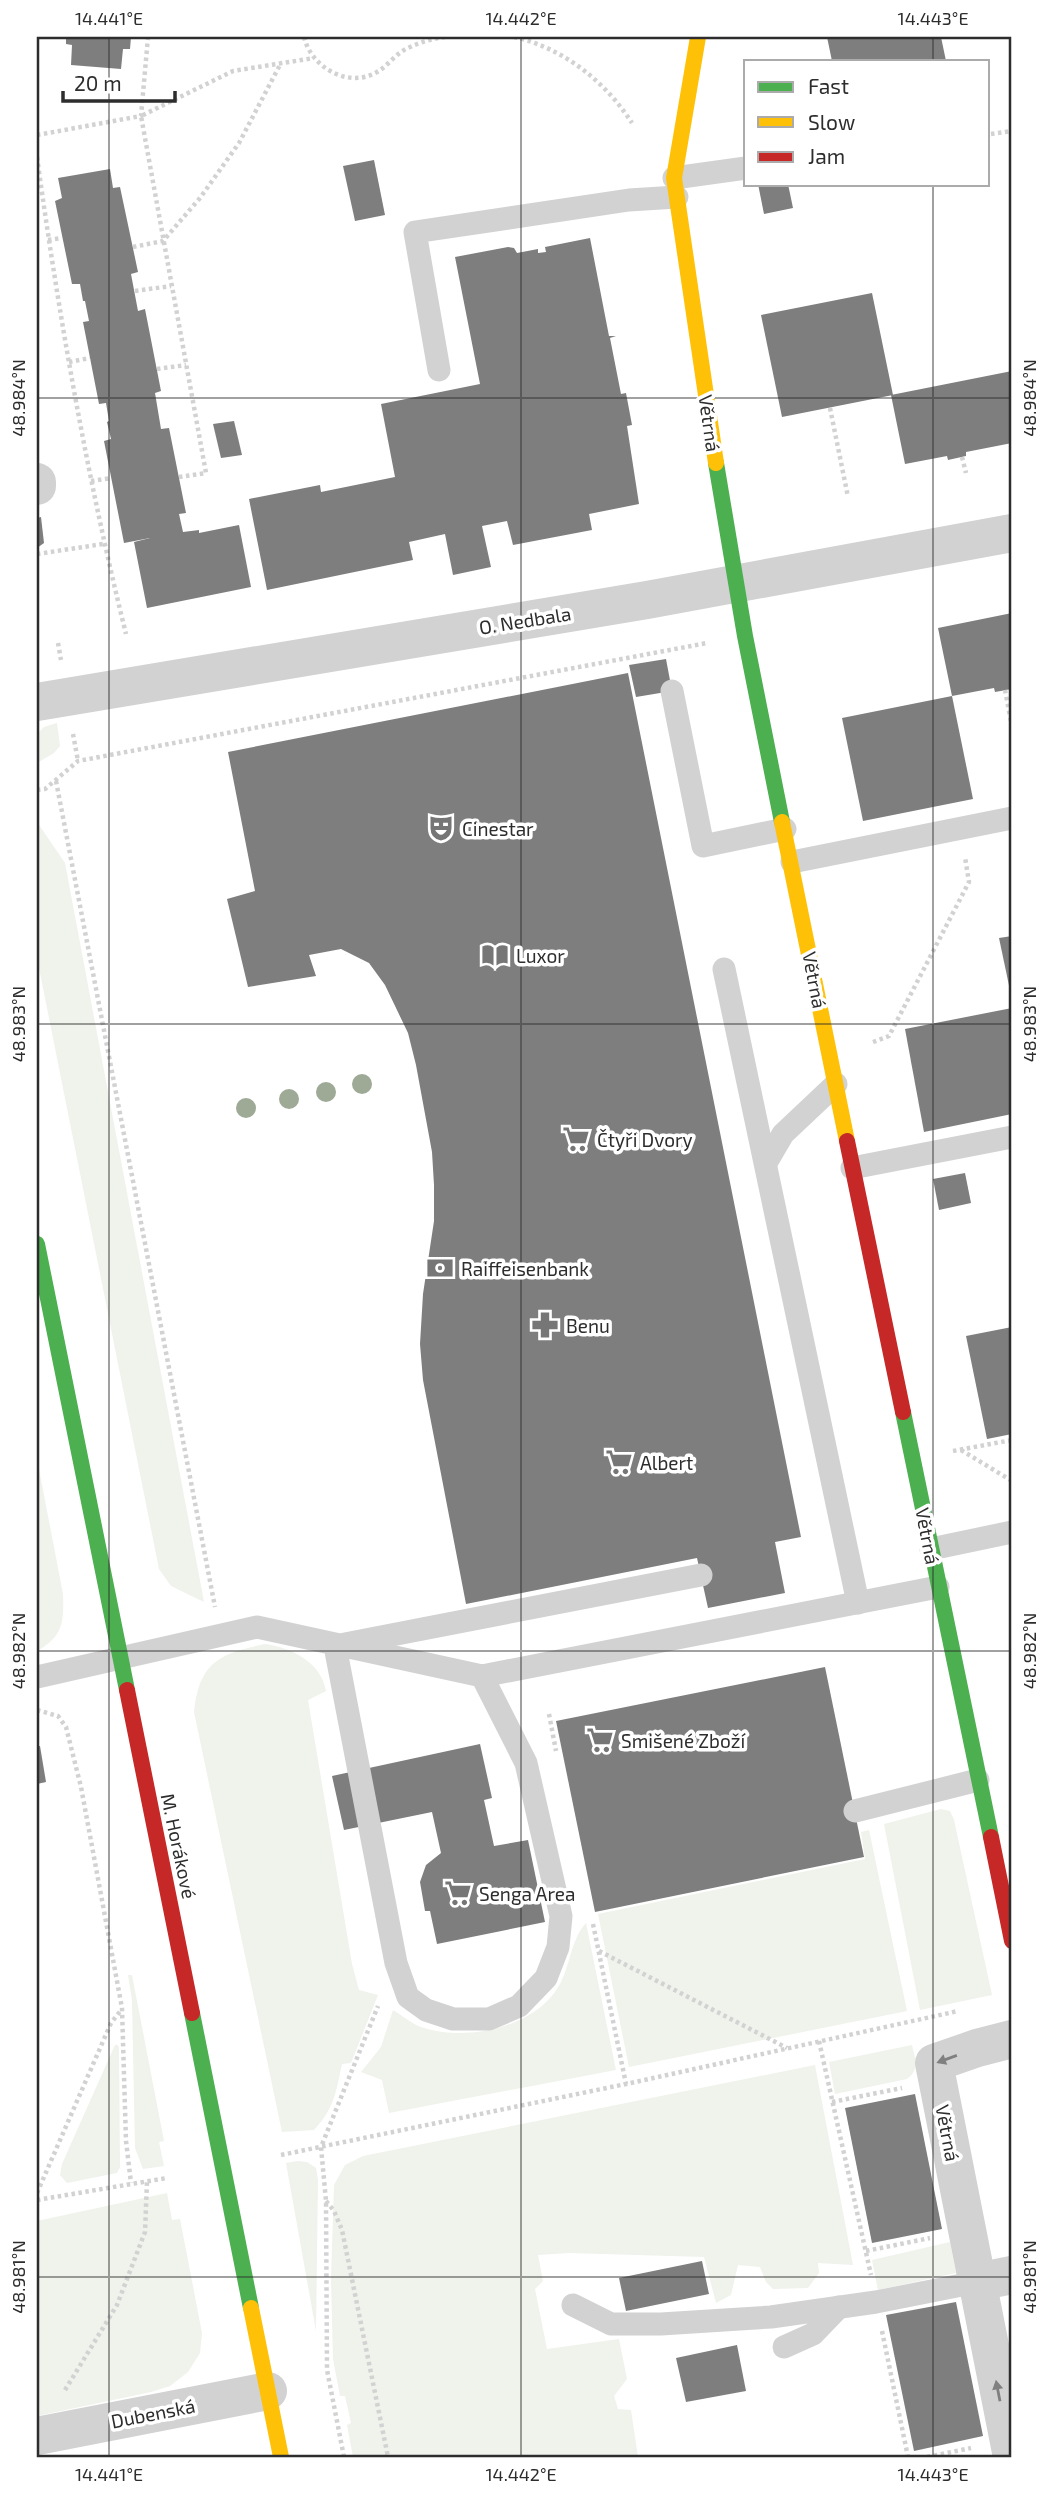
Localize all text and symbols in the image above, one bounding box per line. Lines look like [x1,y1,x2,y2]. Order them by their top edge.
text: 14.441°E [75,7,143,29]
text: 14.442°E [485,7,557,29]
text: 14.443°E [898,7,968,29]
scale bar [63,60,175,104]
legend [744,60,990,186]
text: 20 m [74,70,122,95]
text: Fast [808,73,849,98]
text: Slow [808,109,855,134]
text: Jam [808,143,845,168]
text: 48.984°N [7,359,29,437]
text: 48.984°N [1018,359,1040,437]
street label: Větrná [695,393,725,453]
street label: O. Nedbala [477,601,573,639]
theatre icon: Cinestar [426,813,456,843]
place label: Cinestar [462,817,534,840]
library icon: Luxor [480,940,510,970]
place label: Luxor [516,944,565,967]
street label: Větrná [798,950,832,1010]
text: 48.983°N [7,986,29,1062]
text: 48.983°N [1018,986,1040,1062]
supermarket icon: Čtyři Dvory [561,1124,591,1154]
place label: Čtyři Dvory [597,1128,693,1151]
bank icon: Raiffeisenbank [425,1253,455,1283]
place label: Raiffeisenbank [461,1257,589,1280]
pharmacy icon: Benu [530,1310,560,1340]
place label: Benu [566,1314,610,1337]
supermarket icon: Albert [604,1447,634,1477]
place label: Albert [640,1451,693,1474]
street label: Větrná [911,1506,945,1566]
text: 48.982°N [7,1613,29,1689]
text: 48.982°N [1018,1613,1040,1689]
supermarket icon: Smišené Zboží [585,1725,615,1755]
place label: Smišené Zboží [621,1729,746,1752]
street label: M. Horákové [157,1791,201,1901]
supermarket icon: Senga Area [443,1878,473,1908]
place label: Senga Area [479,1882,575,1905]
one-way arrow [937,2054,958,2065]
street label: Větrná [931,2103,965,2163]
text: 48.981°N [7,2240,29,2314]
text: 48.981°N [1018,2240,1040,2314]
one-way arrow [992,2380,1003,2402]
street label: Dubenská [109,2394,197,2432]
text: 14.441°E [75,2463,143,2485]
text: 14.442°E [485,2463,557,2485]
text: 14.443°E [898,2463,968,2485]

